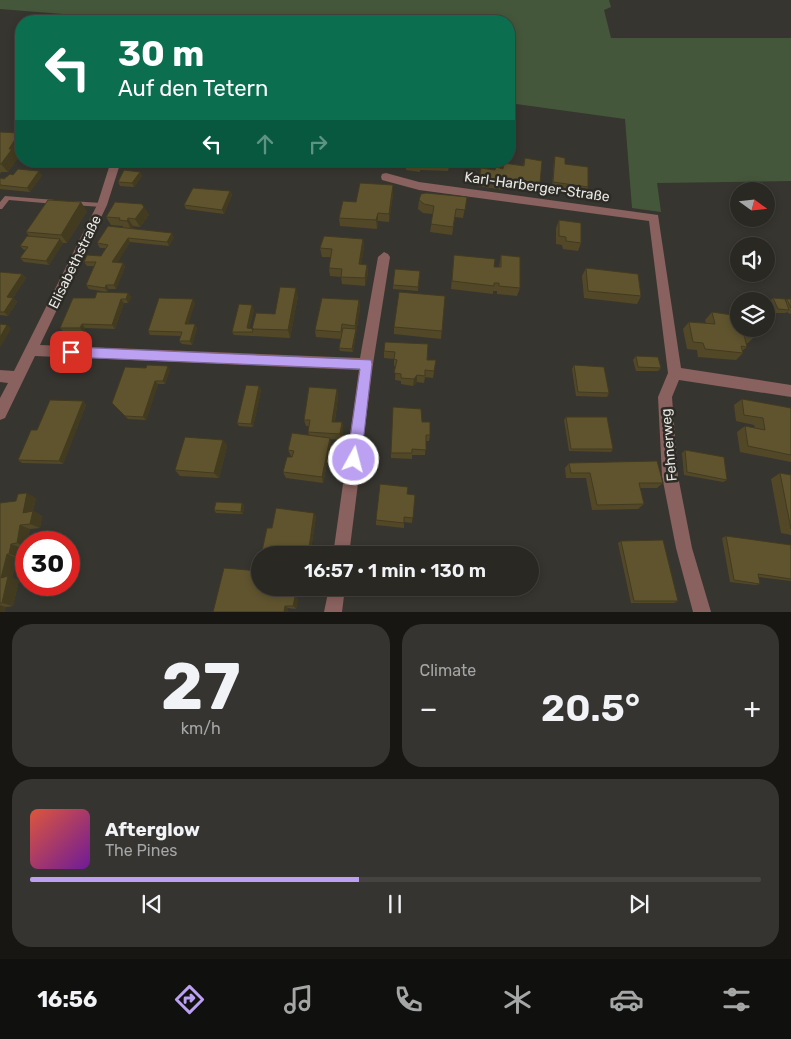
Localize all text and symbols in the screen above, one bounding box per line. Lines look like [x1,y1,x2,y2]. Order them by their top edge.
text: 30 m [118,33,204,75]
icon: left [35,35,100,100]
text: Auf den Tetern [118,75,268,102]
icon: left [198,130,226,158]
icon: ahead [251,130,279,158]
icon: right [304,130,332,158]
street label: Karl-Harberger-Straße [463,168,611,206]
north arrow [730,182,775,228]
map controls [730,182,775,337]
street label: Elisabethstraße [45,212,105,312]
button: sound [730,237,775,282]
button: layers [730,292,775,337]
pin [50,331,92,373]
icon: arrive [57,338,85,366]
street label: Fehnerweg [657,408,681,482]
position arrow [327,433,379,485]
speed limit sign: 30 [15,531,80,596]
text: 16:57 · 1 min · 130 m [304,559,486,582]
text: 27 [161,648,241,725]
text: Climate [420,661,476,680]
text: 20.5° [541,685,640,731]
text: − [420,692,438,725]
text: + [744,692,761,725]
text: km/h [181,719,221,738]
text: Afterglow [105,818,200,841]
text: The Pines [105,841,178,860]
icon: previous [138,890,166,918]
icon: pause [381,890,409,918]
icon: next [625,890,653,918]
icon: directions [172,982,207,1017]
icon: music [281,982,316,1017]
icon: phone [391,982,426,1017]
icon: climate [500,982,535,1017]
icon: car [609,982,644,1017]
icon: filters [719,982,754,1017]
text: 16:56 [37,986,97,1013]

